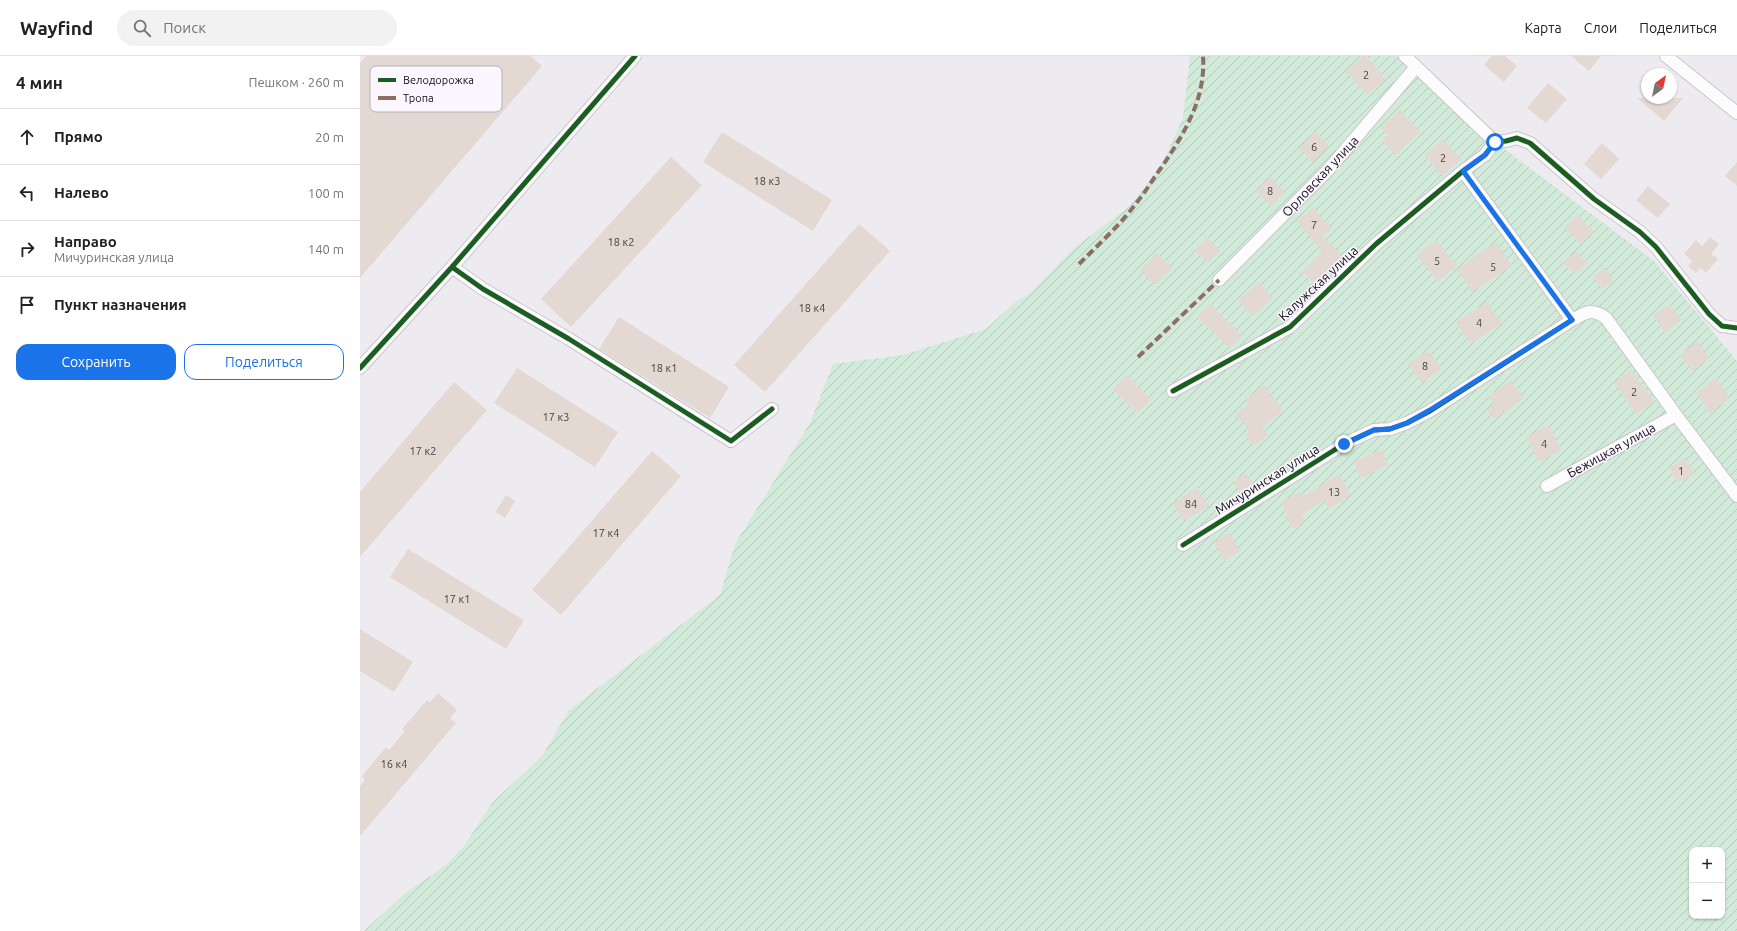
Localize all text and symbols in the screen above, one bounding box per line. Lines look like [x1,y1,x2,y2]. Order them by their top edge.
search box [117,10,397,46]
text: Wayfind [20,17,93,39]
icon: search [131,17,153,39]
text: Поиск [163,19,206,36]
text: Карта [1524,20,1562,36]
text: Слои [1584,20,1617,36]
text: Поделиться [1639,20,1717,36]
legend [370,66,502,112]
north arrow [1641,68,1677,104]
house number: 2 [1363,69,1369,81]
text: 4 мин [16,73,63,92]
text: Велодорожка [403,74,474,86]
text: Пешком · 260 m [248,75,344,89]
text: Тропа [403,92,434,104]
icon: ahead [16,126,38,148]
text: Прямо [54,128,103,145]
text: 20 m [315,130,344,144]
street label: Орловская улица [1279,133,1361,219]
route start [1486,133,1504,151]
house number: 6 [1311,141,1317,153]
house number: 2 [1440,152,1446,164]
house number: 18 к3 [754,175,780,187]
icon: left [16,182,38,204]
text: Налево [54,184,109,201]
house number: 8 [1267,185,1273,197]
text: 100 m [308,186,344,200]
house number: 7 [1311,219,1317,231]
text: Направо [54,233,117,250]
house number: 18 к2 [608,236,634,248]
icon: right [16,238,38,260]
text: 140 m [308,242,344,256]
street label: Калужская улица [1276,243,1360,323]
text: Мичуринская улица [54,250,174,264]
house number: 5 [1434,255,1440,267]
house number: 5 [1490,261,1496,273]
icon: arrive [16,294,38,316]
text: Пункт назначения [54,296,187,313]
house number: 18 к4 [799,302,825,314]
house number: 4 [1476,317,1482,329]
button: Сохранить [16,344,176,380]
button: Поделиться [184,344,344,380]
house number: 8 [1422,360,1428,372]
house number: 18 к1 [651,362,677,374]
house number: 2 [1631,386,1637,398]
house number: 17 к3 [543,411,569,423]
street label: Бежицкая улица [1564,420,1658,480]
route end [1335,435,1353,453]
house number: 4 [1541,438,1547,450]
street label: Мичуринская улица [1212,441,1322,517]
house number: 17 к2 [410,445,436,457]
house number: 1 [1678,465,1684,477]
house number: 13 [1328,486,1340,498]
house number: 84 [1185,498,1197,510]
house number: 17 к4 [593,527,619,539]
house number: 17 к1 [444,593,470,605]
house number: 16 к4 [381,758,407,770]
map controls [1689,847,1725,919]
button: + [1689,847,1725,883]
button: − [1689,883,1725,919]

